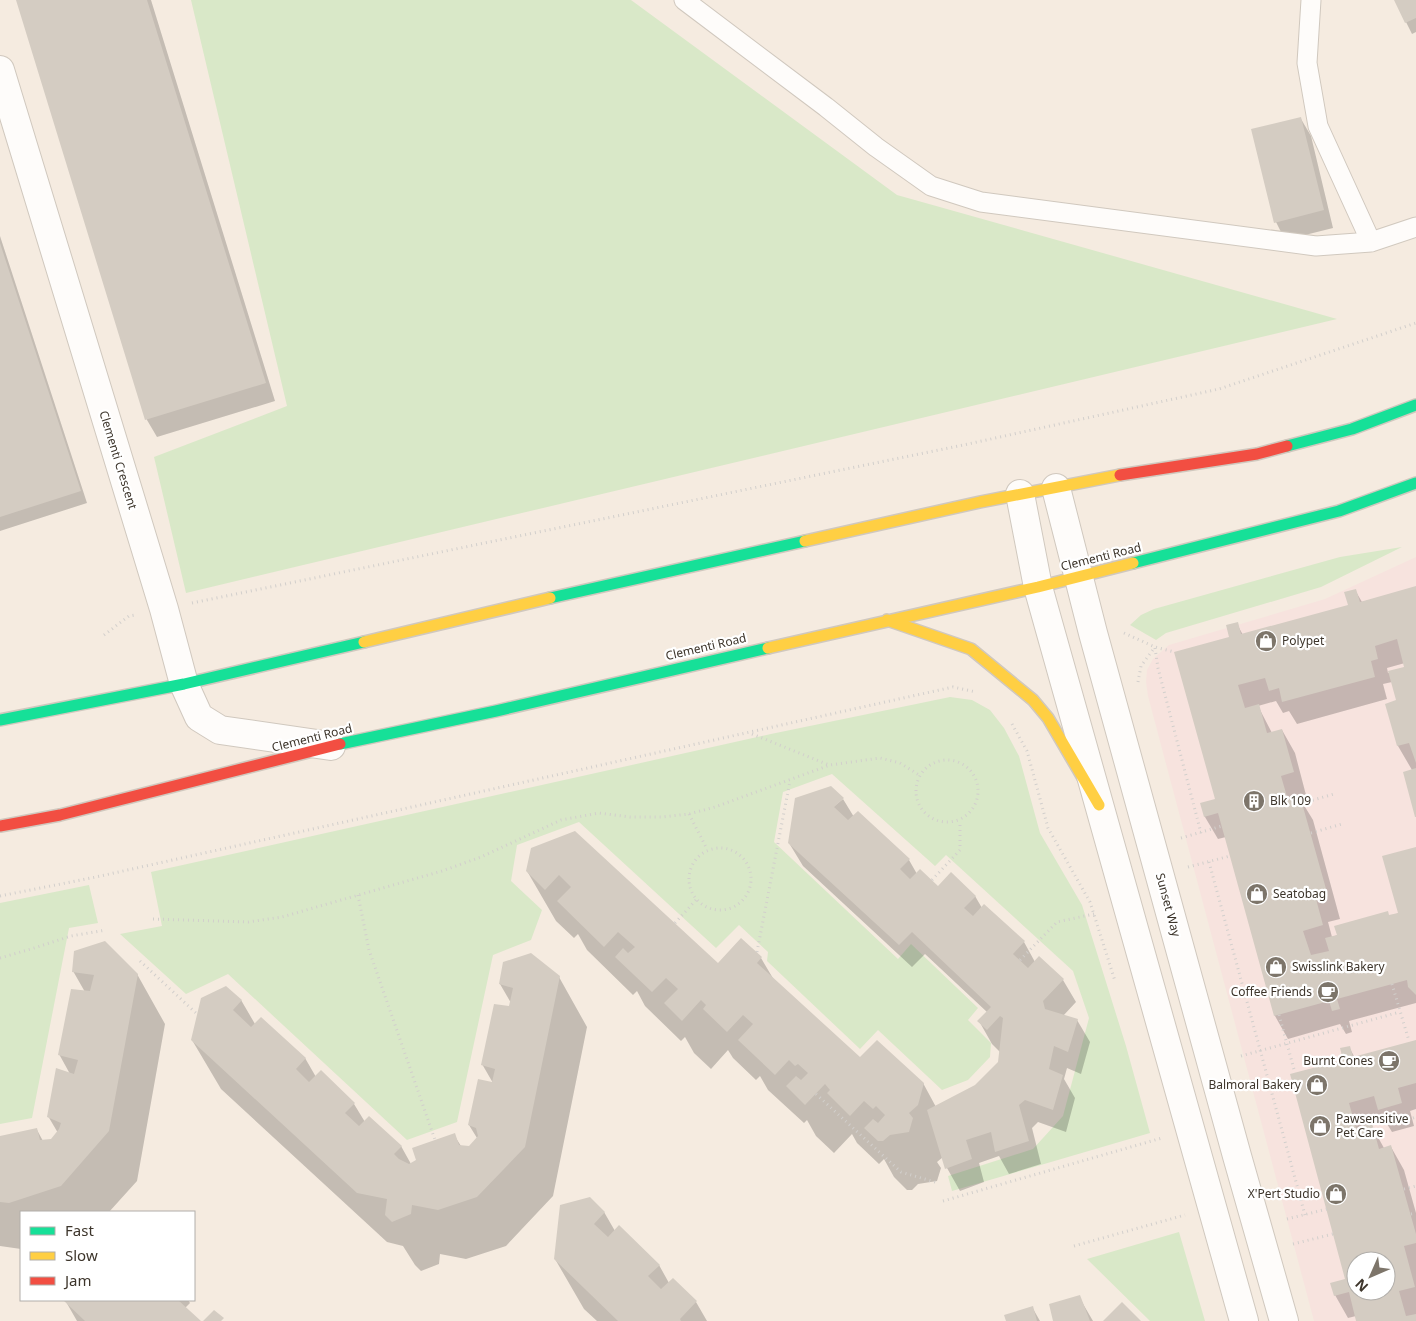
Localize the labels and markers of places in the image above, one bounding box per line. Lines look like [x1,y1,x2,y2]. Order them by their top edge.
shop icon: Polypet [1254,629,1278,653]
place label: Polypet [1282,632,1325,649]
building icon: Blk 109 [1242,789,1266,813]
place label: Blk 109 [1270,792,1311,809]
shop icon: Seatobag [1245,882,1269,906]
place label: Seatobag [1273,885,1326,902]
shop icon: Swisslink Bakery [1264,955,1288,979]
place label: Swisslink Bakery [1292,958,1385,975]
cafe icon: Coffee Friends [1316,980,1340,1004]
place label: Coffee Friends [1231,983,1312,1000]
cafe icon: Burnt Cones [1377,1049,1401,1073]
place label: Burnt Cones [1303,1052,1373,1069]
shop icon: Balmoral Bakery [1305,1073,1329,1097]
place label: Balmoral Bakery [1208,1076,1302,1093]
place label: Pawsensitive Pet Care [1336,1110,1409,1141]
shop icon: Pawsensitive Pet Care [1308,1114,1332,1138]
shop icon: X'Pert Studio [1324,1182,1348,1206]
place label: X'Pert Studio [1248,1185,1320,1202]

